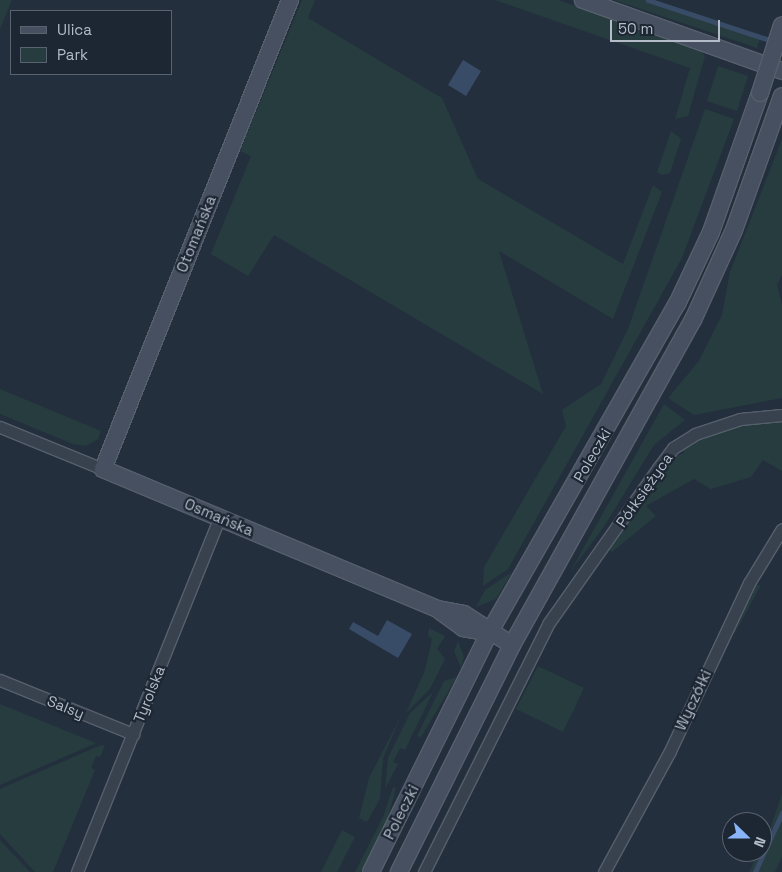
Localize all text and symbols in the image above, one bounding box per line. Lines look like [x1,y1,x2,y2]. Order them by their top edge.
legend [10,10,172,75]
scale bar [612,10,722,42]
text: 50 m [618,19,653,38]
text: Ulica [57,20,92,39]
text: Park [57,45,88,64]
street label: Otomańska [172,193,220,275]
street label: Poleczki [569,425,615,485]
street label: Półksiężyca [612,450,676,530]
street label: Osmańska [182,494,256,540]
street label: Tyrolska [129,663,169,725]
street label: Wyczółki [671,667,715,733]
street label: Salsy [45,691,87,723]
street label: Poleczki [380,782,422,842]
north arrow [722,812,772,862]
text: N [750,835,770,850]

